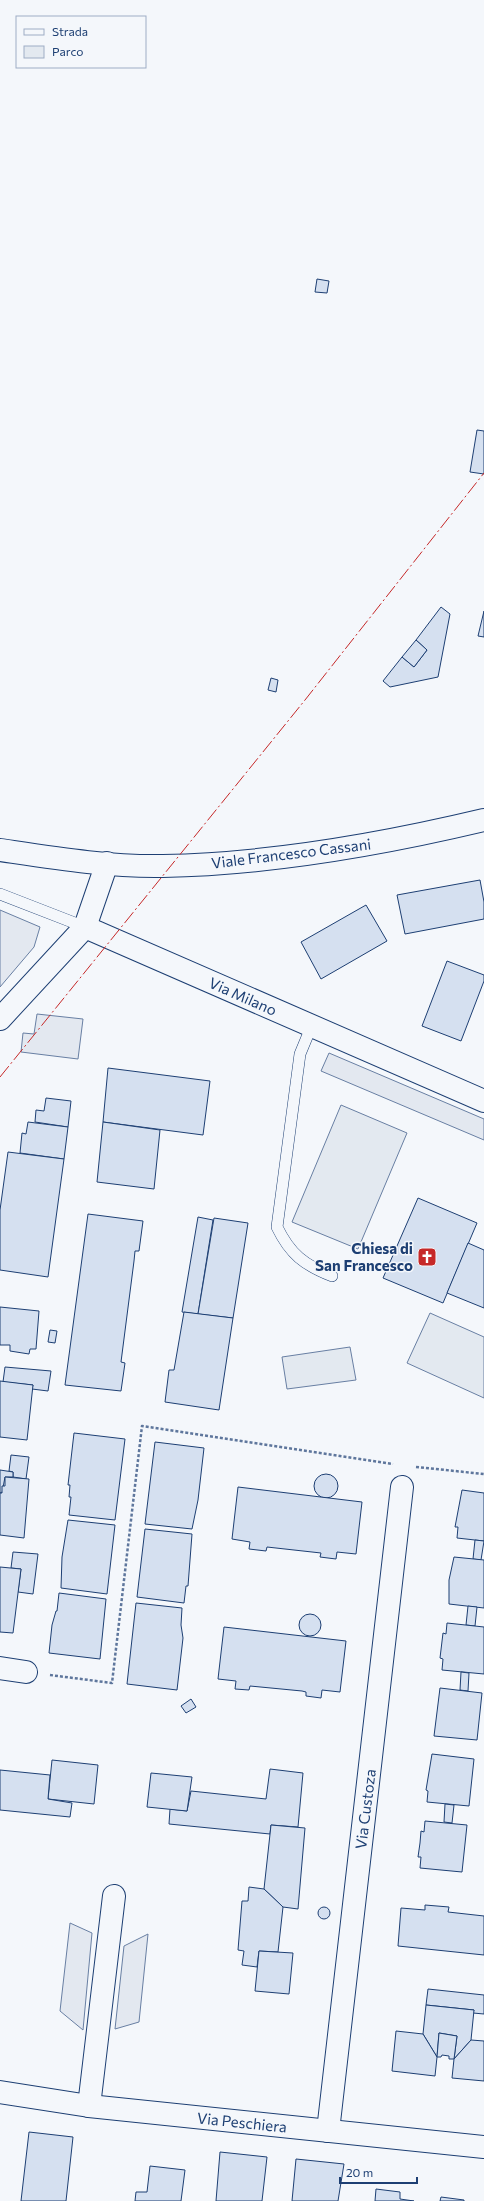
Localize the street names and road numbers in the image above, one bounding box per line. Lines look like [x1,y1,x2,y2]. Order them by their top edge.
street label: Viale Francesco Cassani [210,834,372,872]
street label: Via Milano [206,973,280,1019]
street label: Via Custoza [351,1768,379,1850]
street label: Via Peschiera [196,2108,288,2136]

